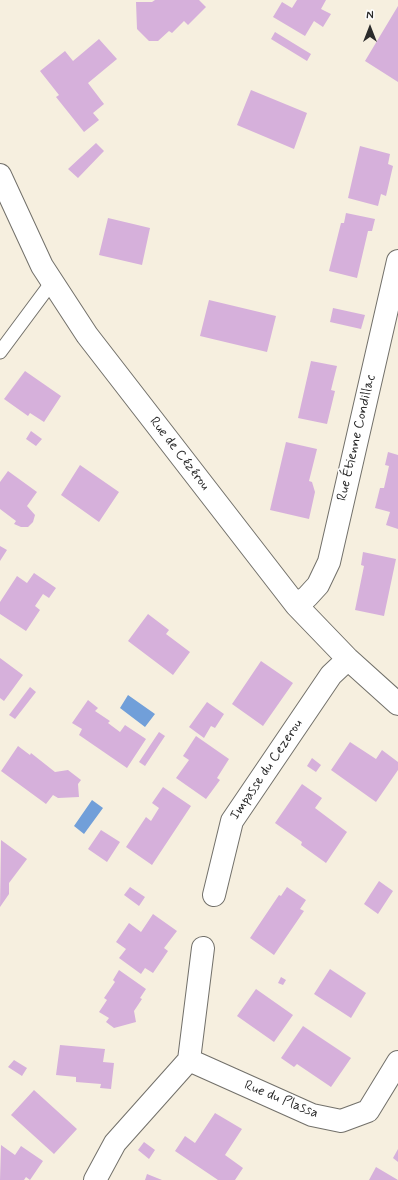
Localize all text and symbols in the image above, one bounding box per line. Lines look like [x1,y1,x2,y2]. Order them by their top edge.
north arrow [350,8,390,48]
text: N [366,9,374,23]
street label: Rue Étienne Condillac [334,373,380,503]
street label: Rue de Cézérou [145,414,213,494]
street label: Impasse du Cezerou [227,717,307,823]
street label: Rue du Plassa [241,1077,321,1123]

